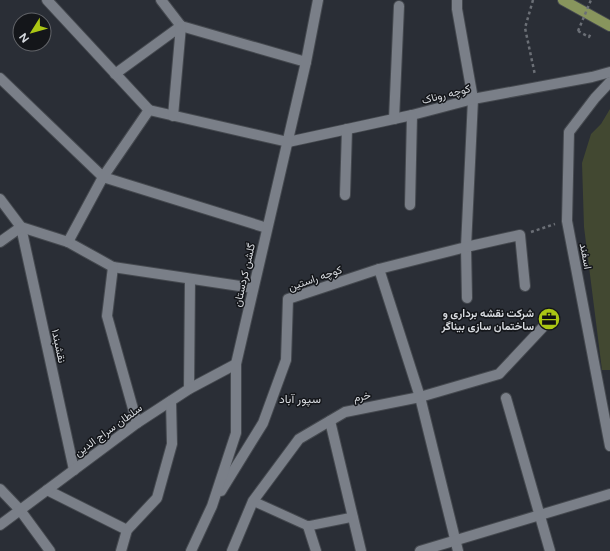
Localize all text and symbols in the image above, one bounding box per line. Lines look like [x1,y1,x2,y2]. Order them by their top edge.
north arrow [12,12,52,52]
text: N [17,30,32,45]
street label: کوچه روناک [420,82,472,108]
street label: گلشن کردستان [231,242,258,308]
street label: اسفند [577,242,594,270]
street label: کوچه راستین [287,263,344,295]
office icon: شرکت نقشه برداری و ساختمان سازی بیناگر [536,306,562,332]
place label: شرکت نقشه برداری و ساختمان سازی بیناگر [440,307,534,333]
street label: نقشبند۱ [49,328,68,364]
street label: خرم [352,388,372,406]
district label: سپور آباد [279,392,321,407]
street label: سلطان سراج الدین [72,401,146,460]

